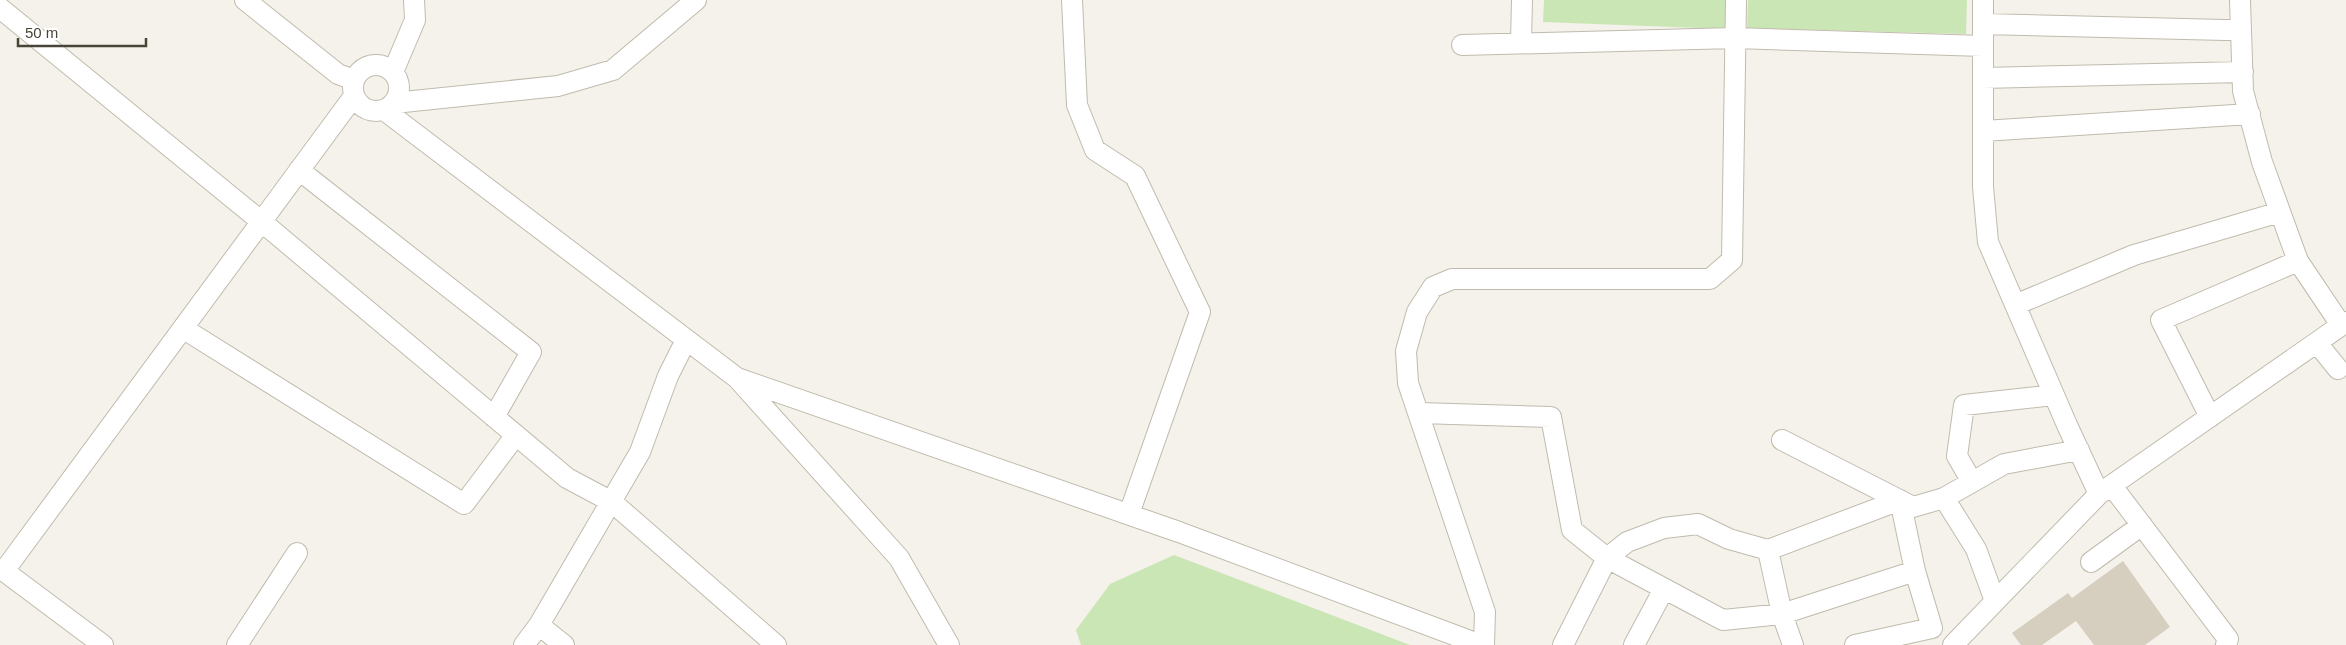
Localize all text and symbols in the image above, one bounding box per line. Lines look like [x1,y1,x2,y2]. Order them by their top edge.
scale bar [18,15,145,47]
text: 50 m [25,24,58,41]

